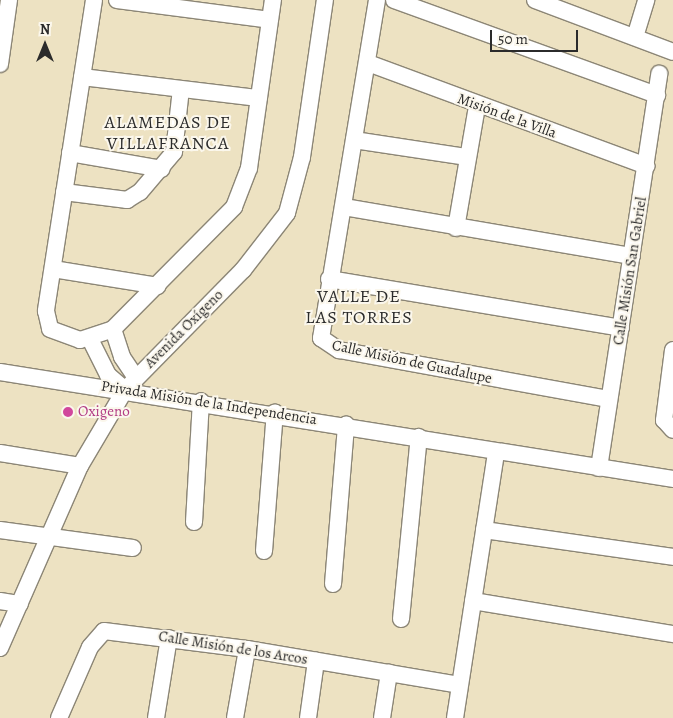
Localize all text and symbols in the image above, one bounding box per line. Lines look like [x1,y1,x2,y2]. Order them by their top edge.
north arrow [20,20,70,70]
text: N [40,20,50,39]
scale bar [493,20,580,52]
text: 50 m [498,29,528,49]
street label: Misión de la Villa [455,90,559,142]
district label: ALAMEDAS DE VILLAFRANCA [103,112,233,154]
street label: Calle Misión San Gabriel [609,196,651,346]
street label: Avenida Oxígeno [141,286,227,372]
district label: VALLE DE LAS TORRES [304,286,414,328]
street label: Calle Misión de Guadalupe [330,336,494,388]
street label: Privada Misión de la Independencia [100,377,318,429]
place label: Oxigeno [78,403,130,421]
marker: Oxigeno [62,406,74,418]
street label: Calle Misión de los Arcos [157,627,309,669]

